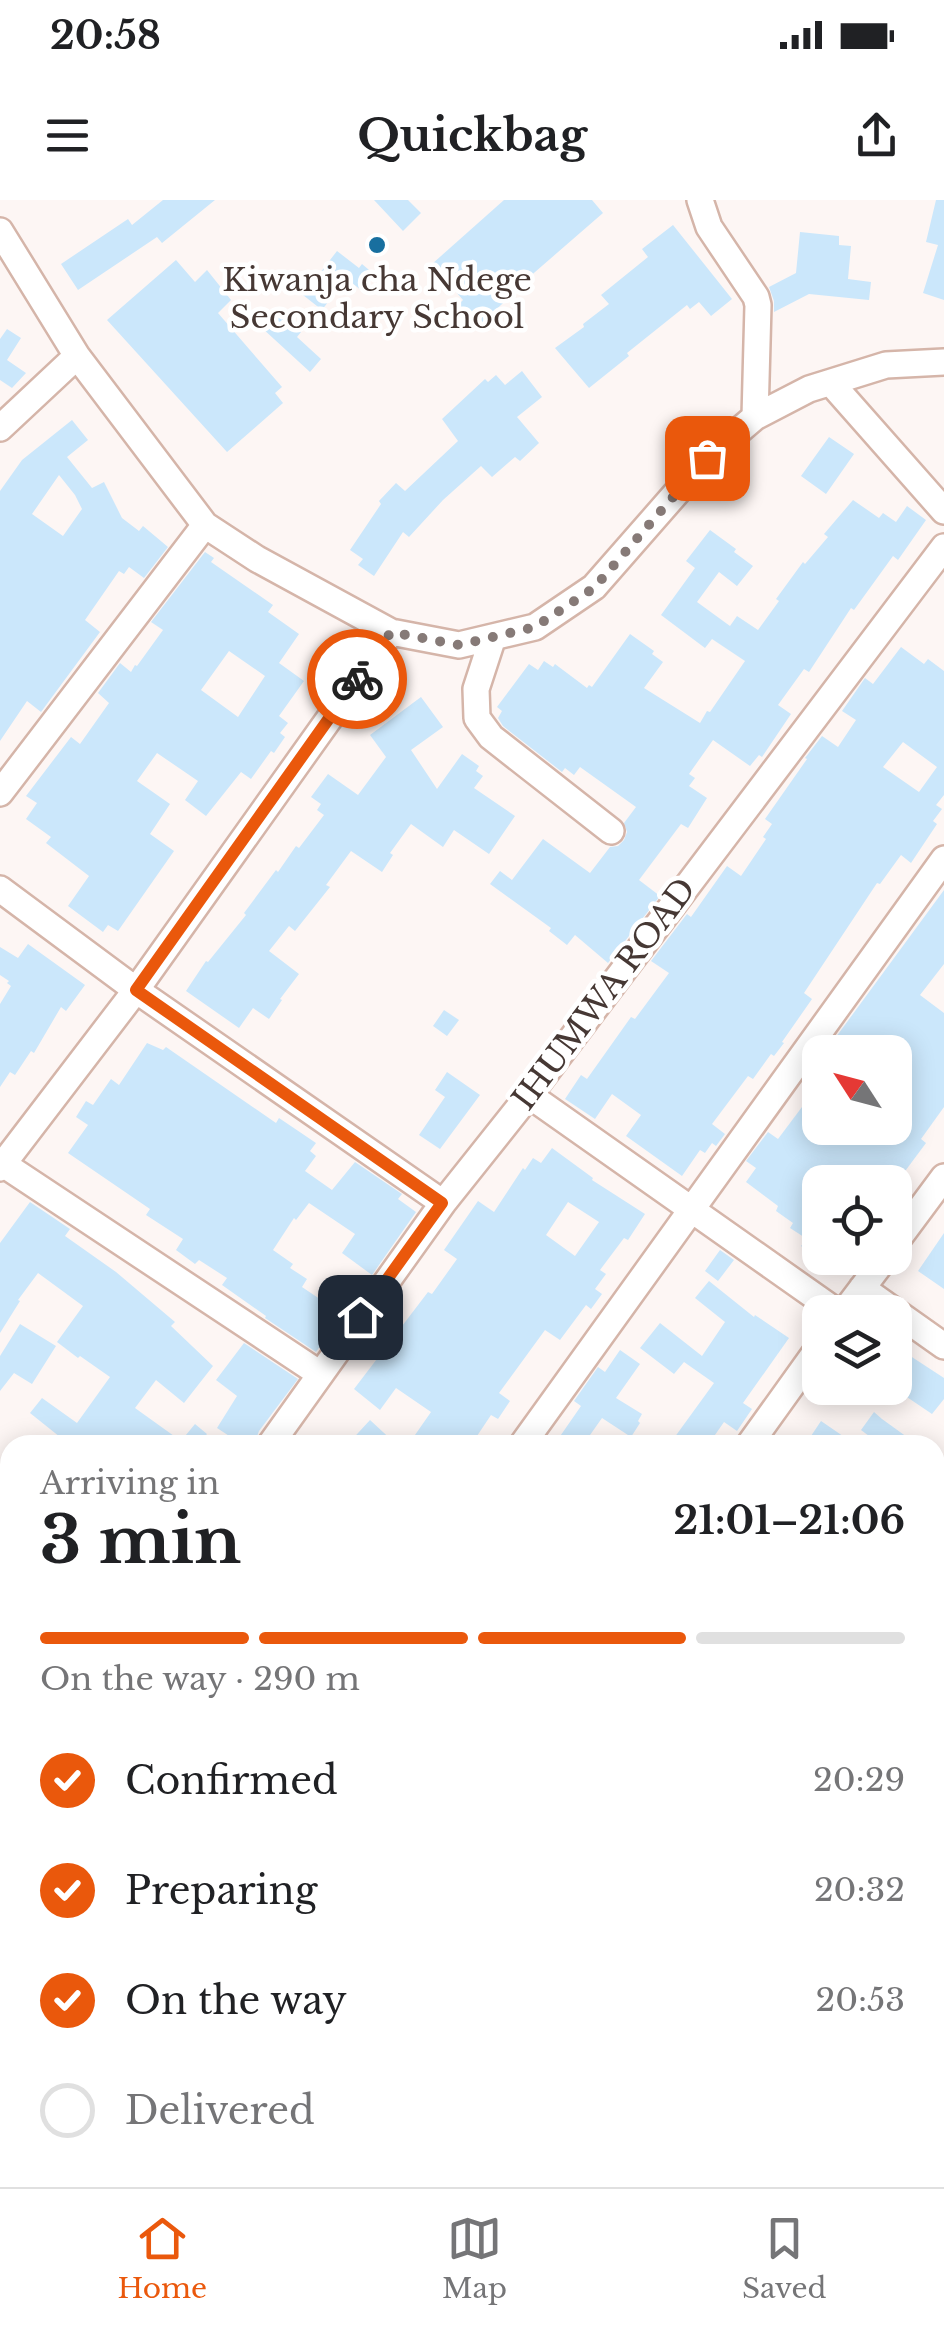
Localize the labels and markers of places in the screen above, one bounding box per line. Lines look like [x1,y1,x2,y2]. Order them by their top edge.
marker: Kiwanja cha Ndege Secondary School [366,234,388,256]
place label: Kiwanja cha Ndege Secondary School [222,260,532,337]
pin [665,416,750,501]
pin [318,1275,403,1360]

